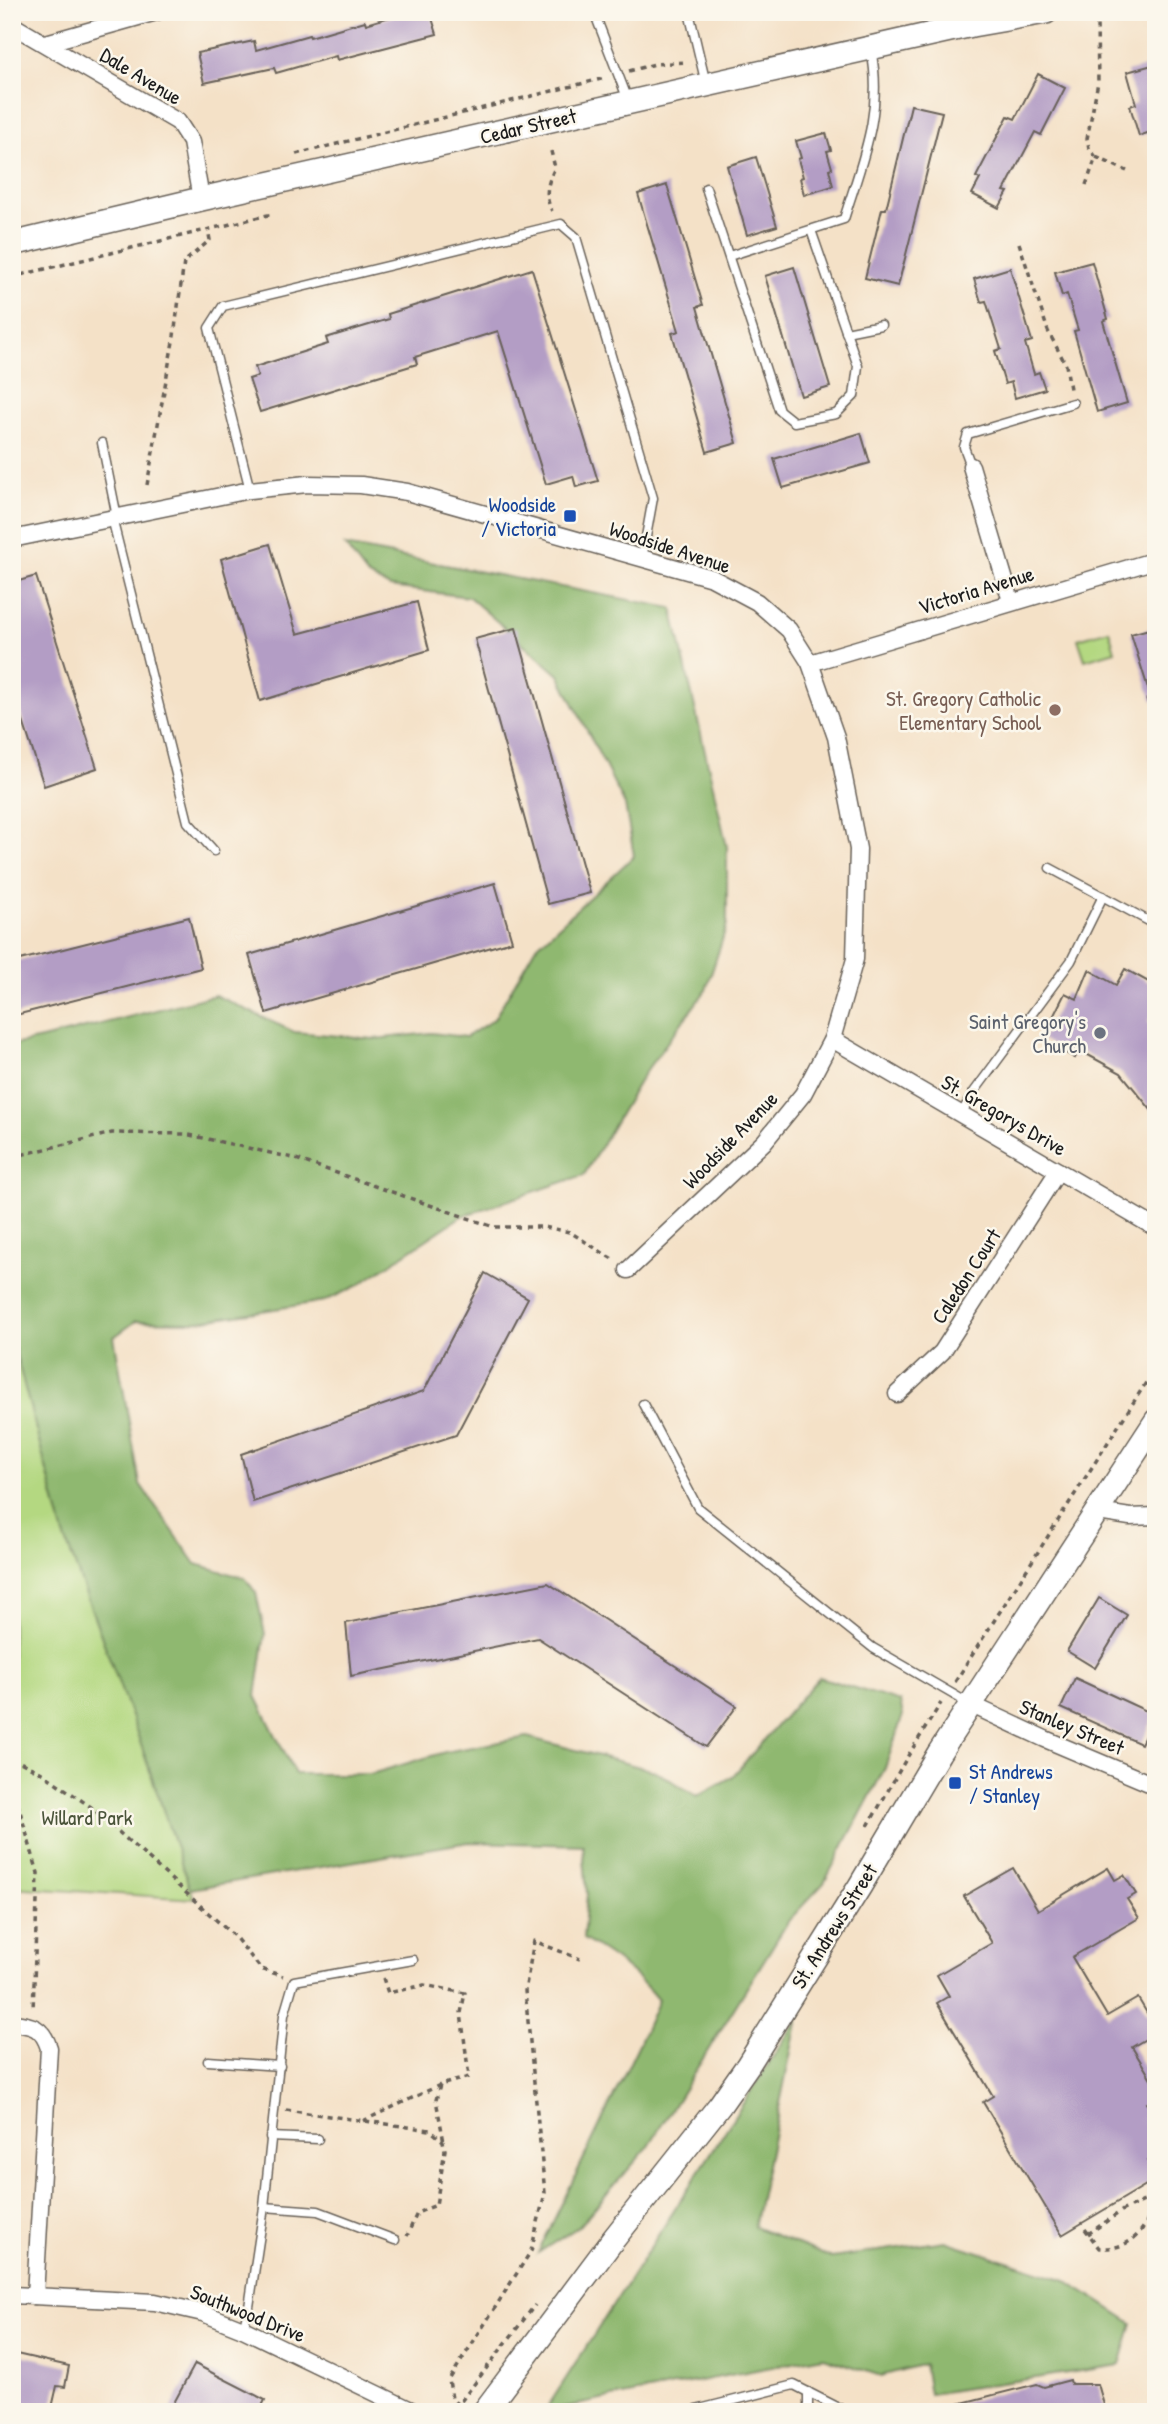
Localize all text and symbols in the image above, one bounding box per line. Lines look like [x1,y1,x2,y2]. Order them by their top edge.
street label: Dale Avenue [95,40,187,112]
street label: Cedar Street [477,101,580,151]
place label: Woodside / Victoria [481,490,556,543]
marker: Woodside / Victoria [562,508,578,524]
street label: Woodside Avenue [606,514,734,580]
street label: Victoria Avenue [915,559,1037,621]
place label: St. Gregory Catholic Elementary School [886,684,1042,737]
marker: St. Gregory Catholic Elementary School [1047,702,1063,718]
place label: Saint Gregory's Church [969,1007,1086,1060]
marker: Saint Gregory's Church [1092,1025,1108,1041]
street label: St. Gregorys Drive [936,1067,1072,1163]
street label: Woodside Avenue [676,1085,784,1195]
street label: Caledon Court [924,1222,1008,1329]
street label: Stanley Street [1015,1692,1130,1762]
place label: St Andrews / Stanley [969,1757,1053,1810]
marker: St Andrews / Stanley [947,1775,963,1791]
park label: Willard Park [41,1803,133,1832]
street label: St. Andrews Street [784,1857,884,1994]
street label: Southwood Drive [186,2277,310,2349]

